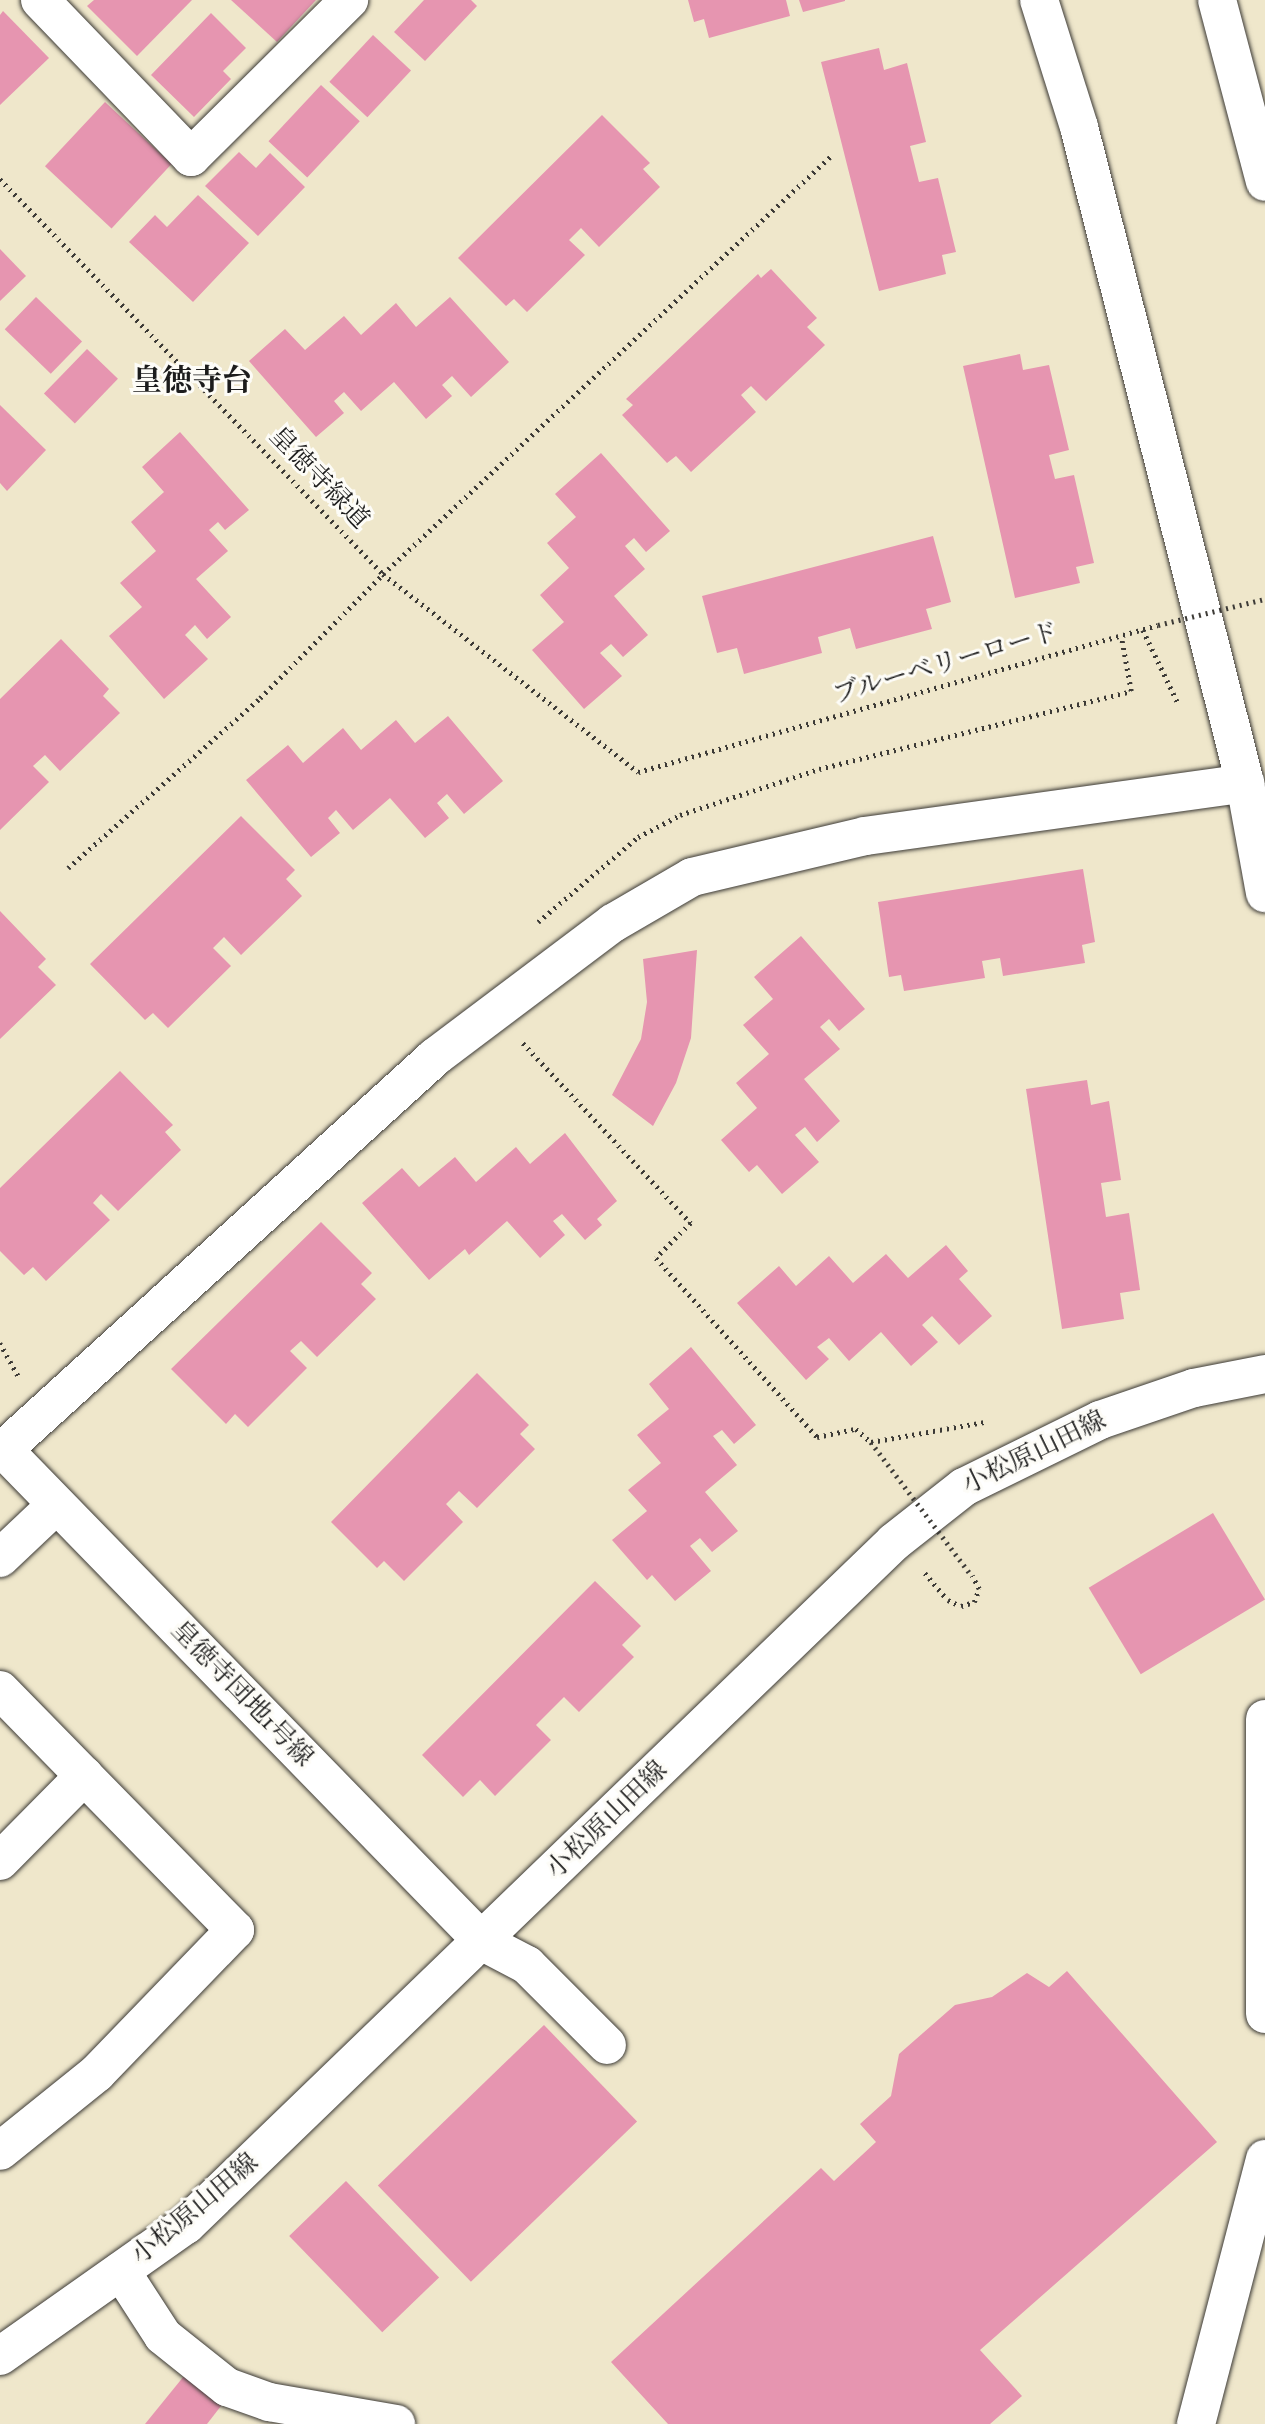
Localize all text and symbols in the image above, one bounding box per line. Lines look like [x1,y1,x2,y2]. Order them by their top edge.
district label: 皇徳寺台 [132,365,252,401]
street label: 皇徳寺緑道 [262,421,374,537]
street label: ブルーベリーロード [829,618,1063,712]
street label: 小松原山田線 [958,1406,1112,1502]
street label: 皇徳寺団地1号線 [163,1616,319,1774]
street label: 小松原山田線 [541,1756,675,1886]
street label: 小松原山田線 [126,2148,266,2272]

